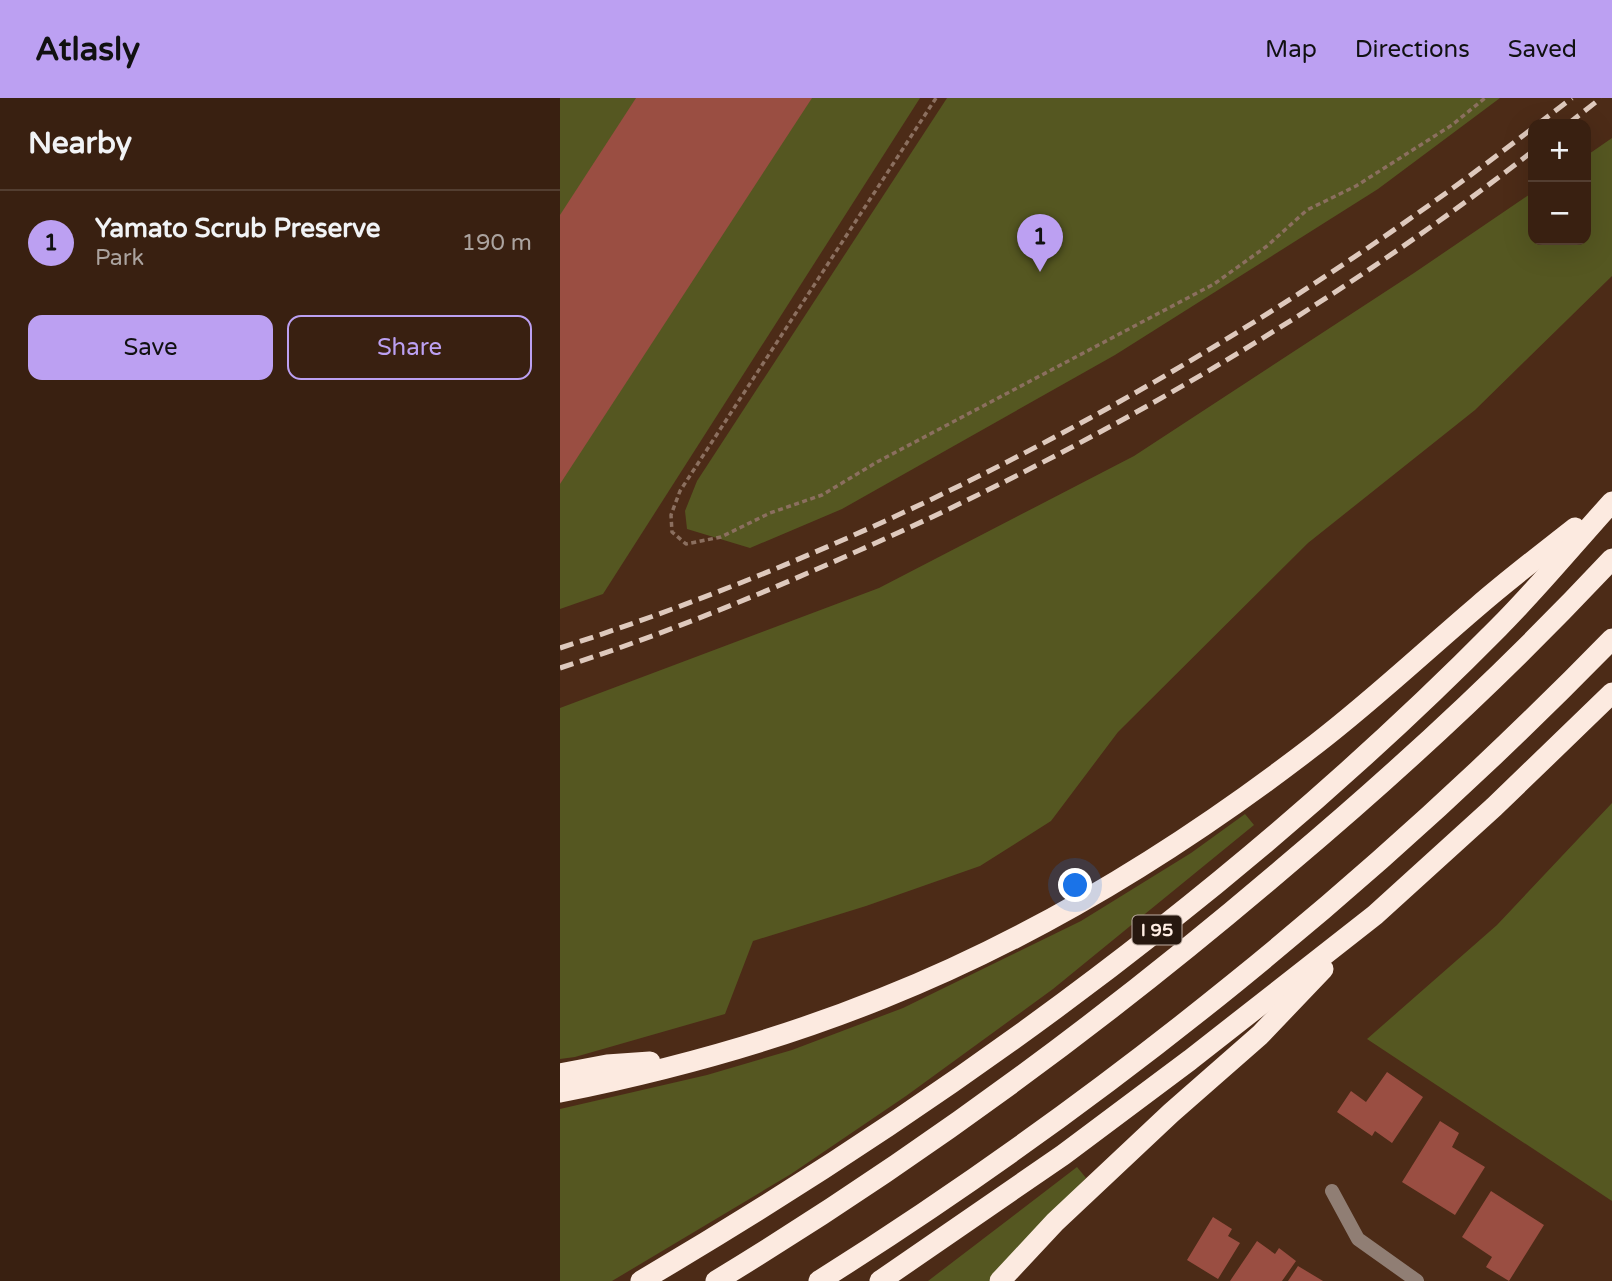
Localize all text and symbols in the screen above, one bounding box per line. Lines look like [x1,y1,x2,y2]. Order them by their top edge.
text: Atlasly [35,30,140,69]
text: Map [1265,35,1317,64]
text: Directions [1355,35,1470,64]
text: Saved [1508,35,1577,64]
map controls [1528,119,1591,245]
button: + [1528,119,1591,182]
text: Nearby [28,125,132,162]
button: − [1528,182,1591,245]
text: Yamato Scrub Preserve [95,213,380,244]
pin: 1 [1017,214,1063,272]
text: 1 [44,229,58,257]
text: 190 m [462,229,532,257]
text: Park [95,244,144,272]
button: Save [28,315,273,380]
button: Share [287,315,532,380]
your location [1058,868,1092,902]
road number: I 95 [1132,916,1182,944]

